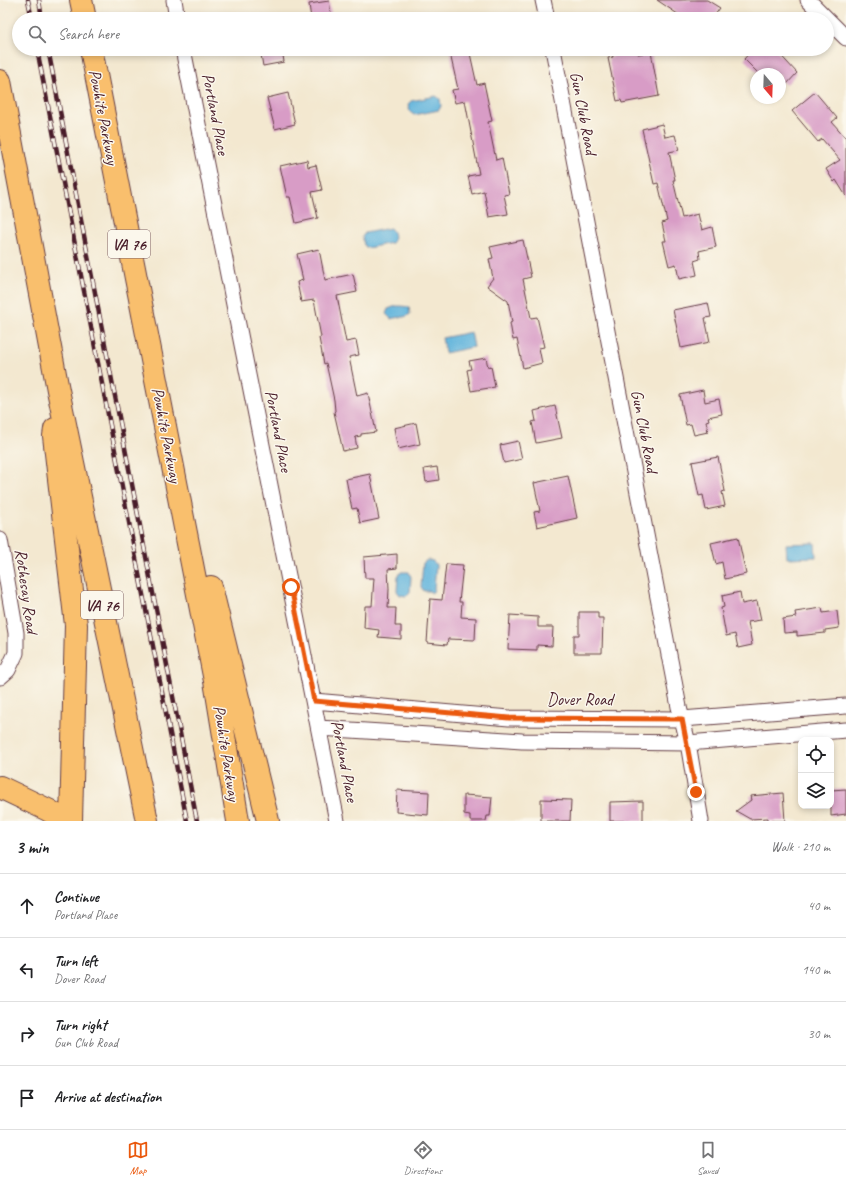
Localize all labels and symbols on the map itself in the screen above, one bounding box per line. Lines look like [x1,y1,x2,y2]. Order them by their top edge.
street label: Powhite Parkway [84,68,123,168]
north arrow [750,68,786,104]
street label: Gun Club Road [565,70,602,158]
street label: Portland Place [197,72,234,158]
road number: VA 76 [108,230,150,258]
street label: Powhite Parkway [147,386,186,486]
street label: Gun Club Road [626,388,663,476]
street label: Portland Place [260,389,297,475]
street label: Rothesay Road [10,548,43,638]
route start [282,578,300,596]
road number: VA 76 [81,591,123,619]
street label: Dover Road [547,689,615,710]
street label: Powhite Parkway [209,704,245,804]
street label: Portland Place [326,719,363,805]
route end [687,783,705,801]

